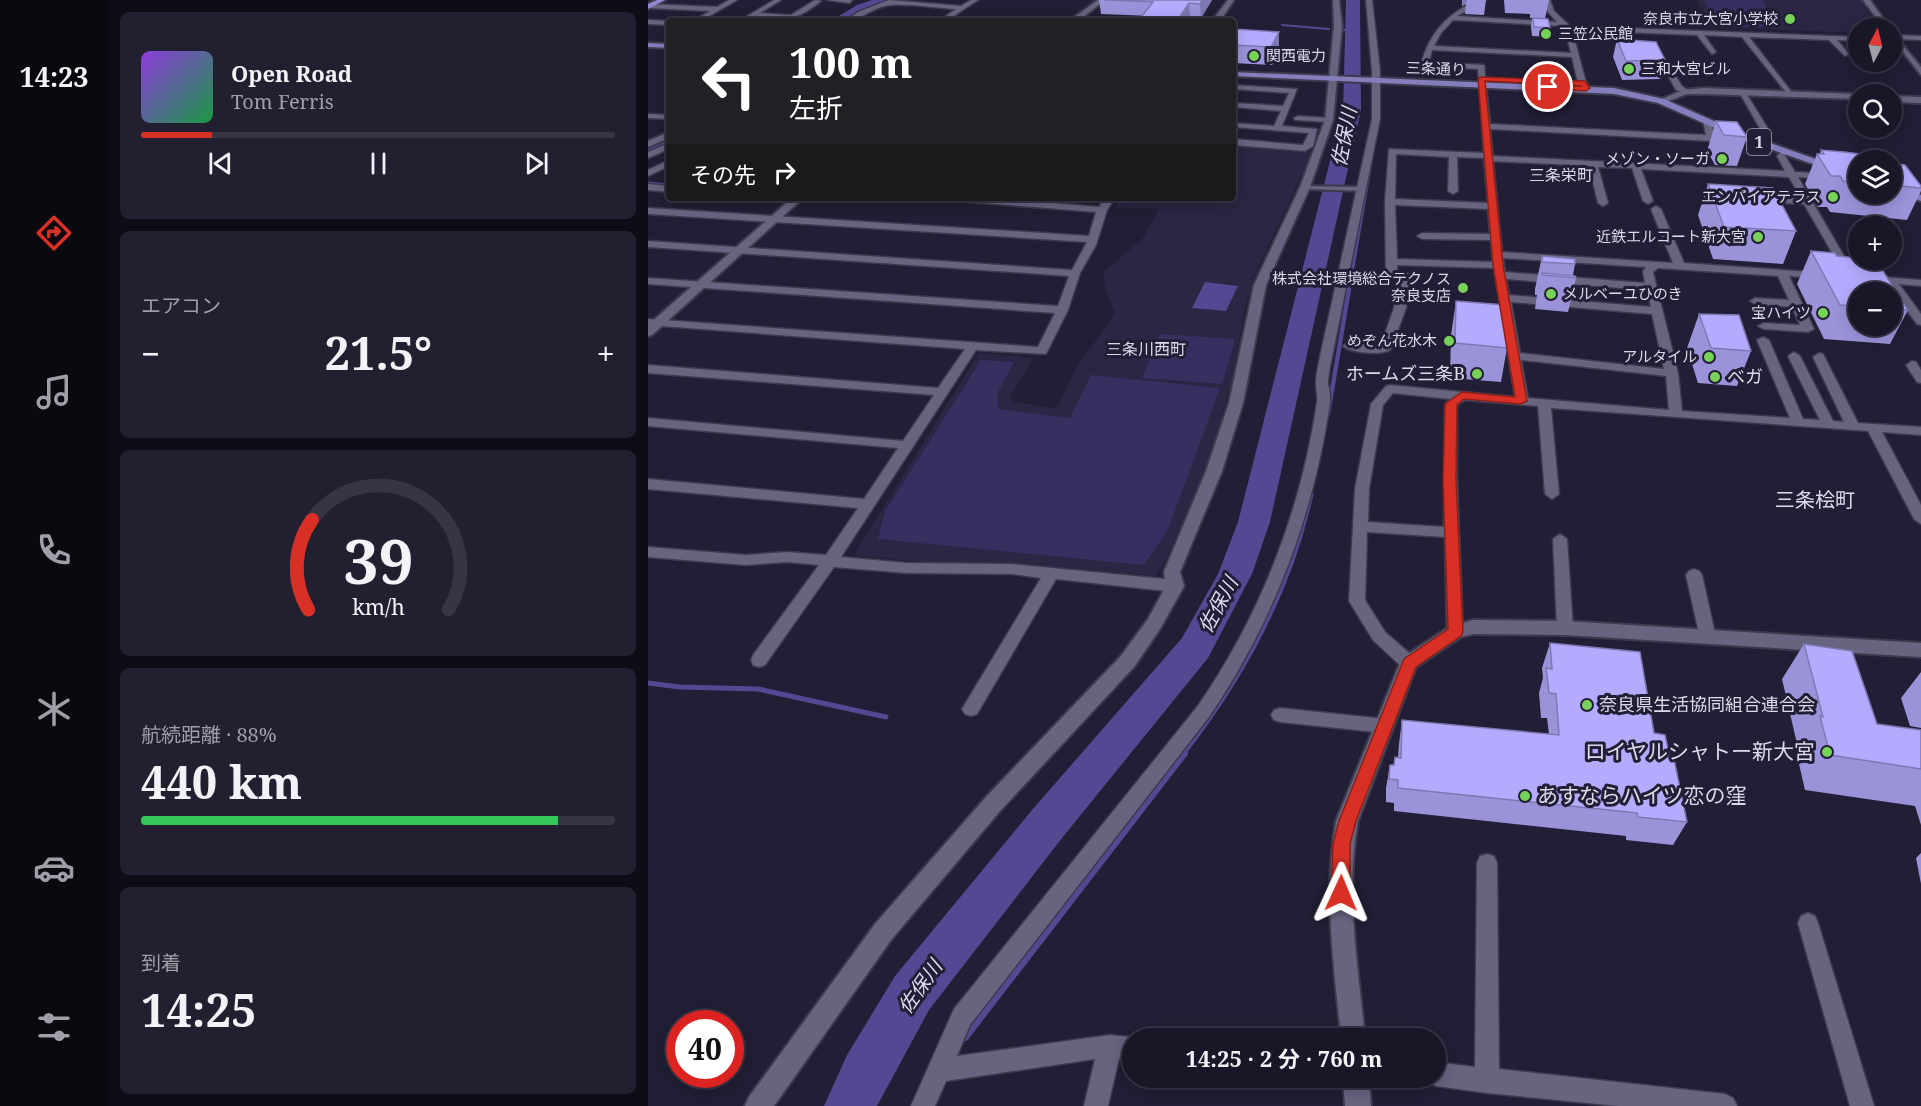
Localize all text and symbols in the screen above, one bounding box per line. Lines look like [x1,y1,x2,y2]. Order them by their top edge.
place label: 奈良市立大宮小学校 [1643,8,1778,28]
marker: 奈良市立大宮小学校 [1783,12,1797,26]
north arrow [1848,18,1902,72]
map controls [1848,18,1902,336]
place label: 三笠公民館 [1558,23,1633,43]
marker: 三笠公民館 [1539,27,1553,41]
text: 100 m [789,33,913,90]
icon: left [690,42,768,120]
place label: 関西電力 [1266,45,1326,65]
marker: 関西電力 [1247,49,1261,63]
street label: 三条通り [1406,57,1466,79]
text: 14:23 [19,58,89,95]
text: Open Road [231,58,352,88]
place label: 三和大宮ビル [1641,58,1731,78]
pin [1522,61,1573,112]
marker: 三和大宮ビル [1622,62,1636,76]
icon: arrive [1531,70,1564,103]
button: search [1848,84,1902,138]
text: Tom Ferris [231,88,334,115]
text: 左折 [789,89,843,126]
water label: 佐保川 [1325,103,1363,169]
road number: 1 [1747,129,1771,155]
icon: previous [204,147,237,180]
icon: pause [362,147,395,180]
icon: next [520,147,553,180]
place label: メゾン・ソーガ [1605,148,1710,168]
button: layers [1848,150,1902,204]
marker: メゾン・ソーガ [1715,152,1729,166]
icon: right [768,156,801,189]
text: その先 [690,159,756,189]
district label: 三条栄町 [1529,164,1593,186]
place label: エンパイアテラス [1701,186,1821,206]
marker: エンパイアテラス [1826,190,1840,204]
icon: directions [33,212,75,254]
button: + [1848,216,1902,270]
place label: 近鉄エルコート新大宮 [1596,226,1746,246]
marker: 近鉄エルコート新大宮 [1751,230,1765,244]
place label: 株式会社環境総合テクノス 奈良支店 [1272,268,1451,305]
marker: 株式会社環境総合テクノス 奈良支店 [1456,281,1470,295]
button: − [1848,282,1902,336]
place label: メルベーユひのき [1563,283,1683,303]
marker: メルベーユひのき [1544,287,1558,301]
text: エアコン [141,292,221,319]
place label: 宝ハイツ [1751,302,1811,322]
marker: 宝ハイツ [1816,306,1830,320]
text: 21.5° [325,322,432,383]
place label: めぞん花水木 [1347,330,1437,350]
text: − [141,331,160,376]
text: + [597,331,615,376]
marker: めぞん花水木 [1442,334,1456,348]
district label: 三条川西町 [1106,338,1186,360]
place label: アルタイル [1622,346,1697,366]
marker: アルタイル [1702,350,1716,364]
place label: ホームズ三条B [1346,361,1465,385]
place label: ベガ [1727,364,1763,388]
marker: ホームズ三条B [1470,367,1484,381]
marker: ベガ [1708,370,1722,384]
icon: music [33,371,75,413]
district label: 三条桧町 [1775,486,1855,513]
text: 39 [343,517,413,602]
icon: phone [33,529,75,571]
water label: 佐保川 [1192,570,1245,638]
text: km/h [352,592,405,621]
icon: climate [33,688,75,730]
place label: 奈良県生活協同組合連合会 [1599,692,1815,716]
marker: 奈良県生活協同組合連合会 [1580,698,1594,712]
text: 航続距離 · 88% [141,721,277,748]
place label: ロイヤルシャトー新大宮 [1585,737,1815,765]
marker: ロイヤルシャトー新大宮 [1820,745,1834,759]
text: 440 km [141,751,302,812]
place label: あすならハイツ恋の窪 [1537,781,1747,809]
marker: あすならハイツ恋の窪 [1518,789,1532,803]
icon: car [33,847,75,889]
position arrow [1309,861,1373,925]
text: 到着 [141,949,181,976]
water label: 佐保川 [891,953,949,1019]
text: 14:25 [141,979,256,1040]
icon: filters [33,1006,75,1048]
speed limit sign: 40 [666,1010,744,1088]
text: 14:25 · 2 分 · 760 m [1185,1043,1383,1073]

